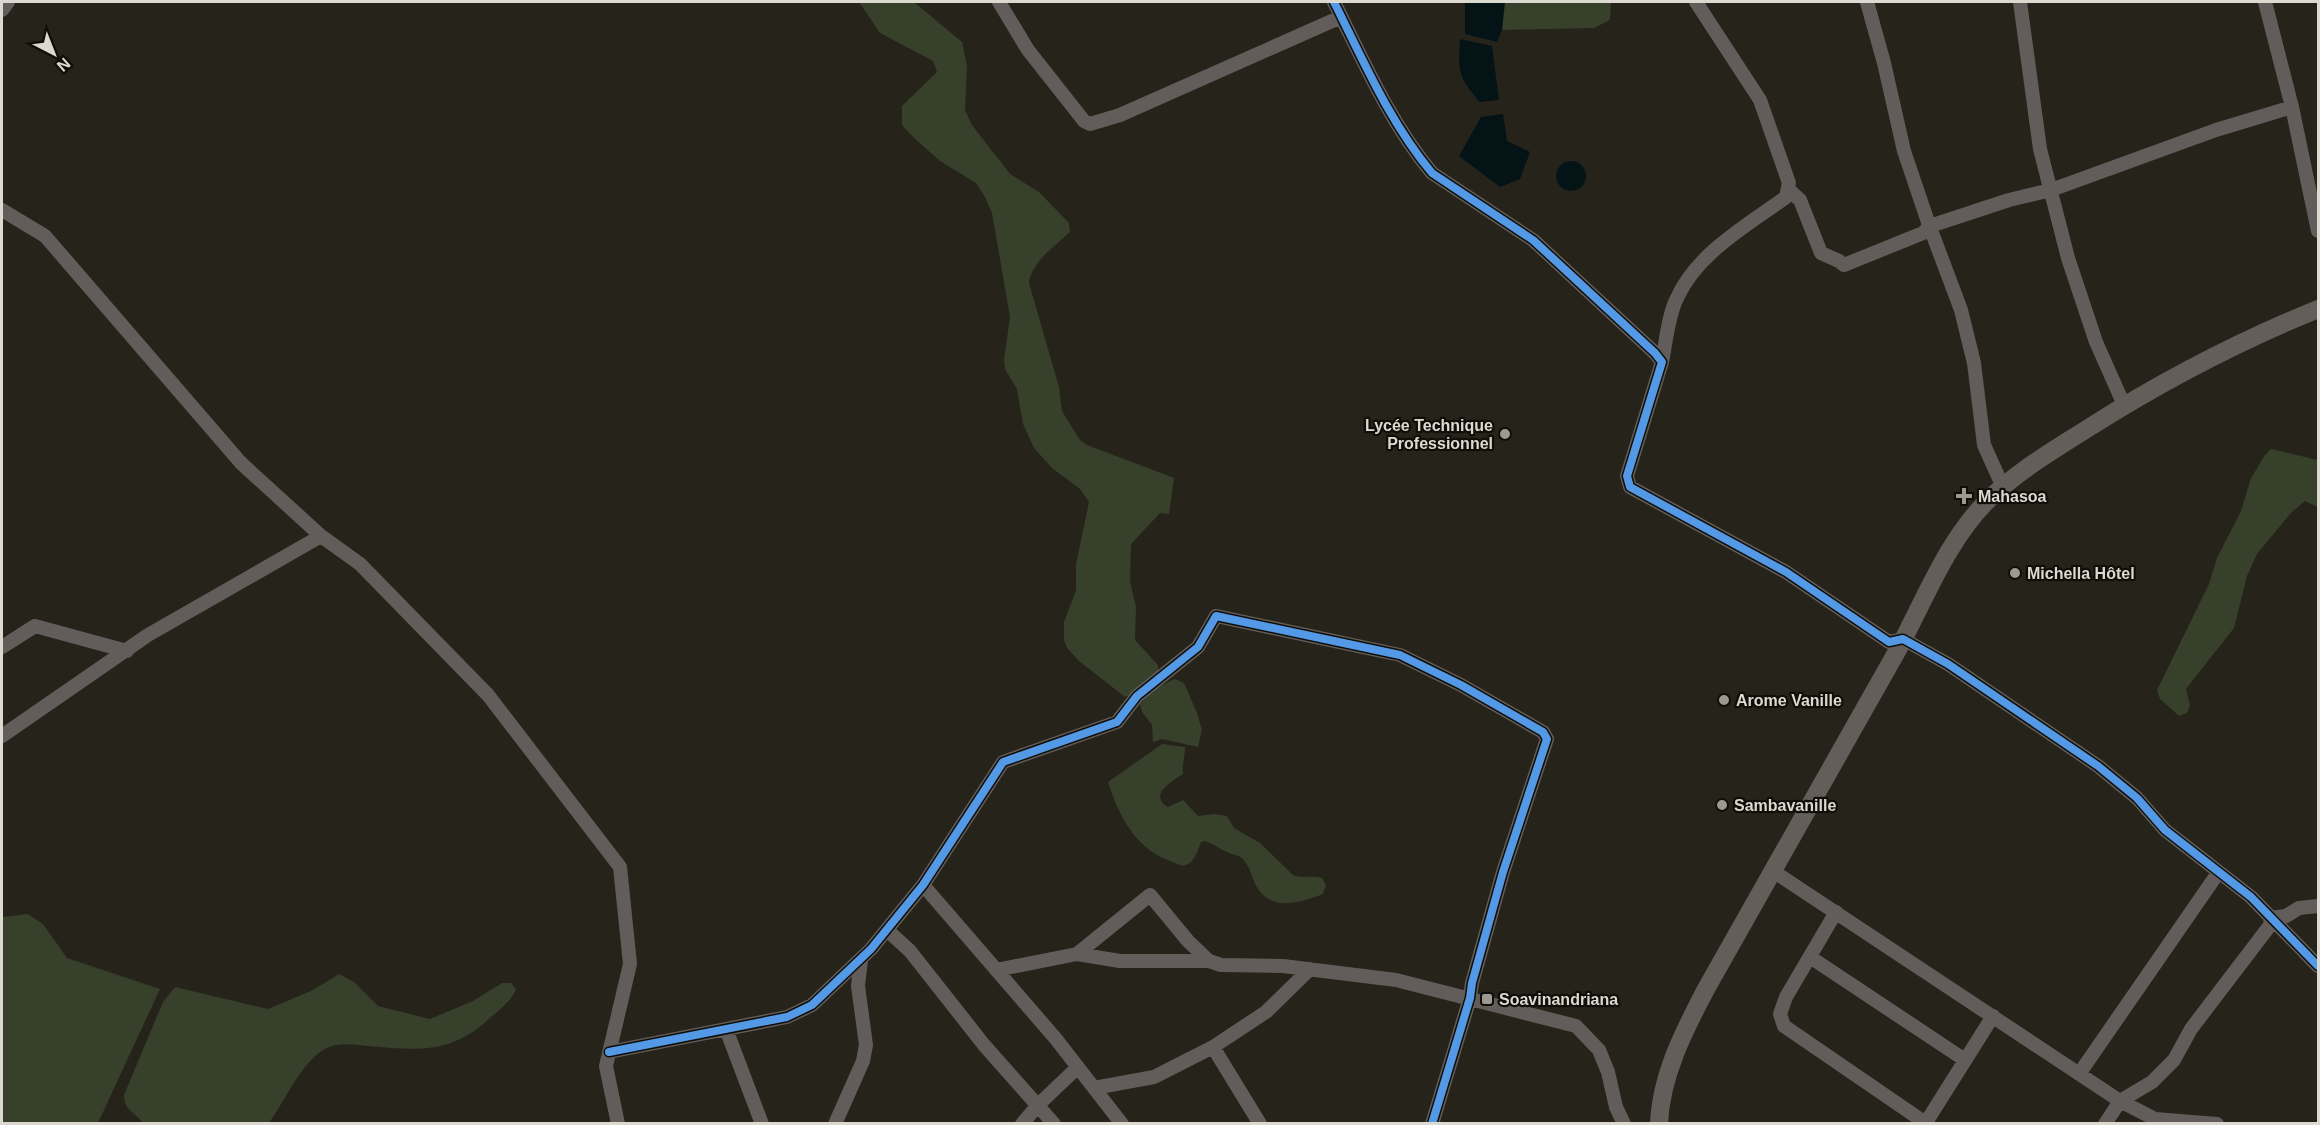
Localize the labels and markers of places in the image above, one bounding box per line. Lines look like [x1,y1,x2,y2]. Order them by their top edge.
place label: Lycée Technique Professionnel [1365,417,1493,452]
marker: Lycée Technique Professionnel [1498,427,1512,441]
marker: Mahasoa [1955,487,1973,505]
place label: Mahasoa [1978,488,2047,505]
place label: Michella Hôtel [2027,565,2135,582]
marker: Michella Hôtel [2008,566,2022,580]
place label: Arome Vanille [1736,692,1842,709]
marker: Arome Vanille [1717,693,1731,707]
place label: Sambavanille [1734,797,1836,814]
marker: Sambavanille [1715,798,1729,812]
place label: Soavinandriana [1499,991,1618,1008]
marker: Soavinandriana [1480,992,1494,1006]

